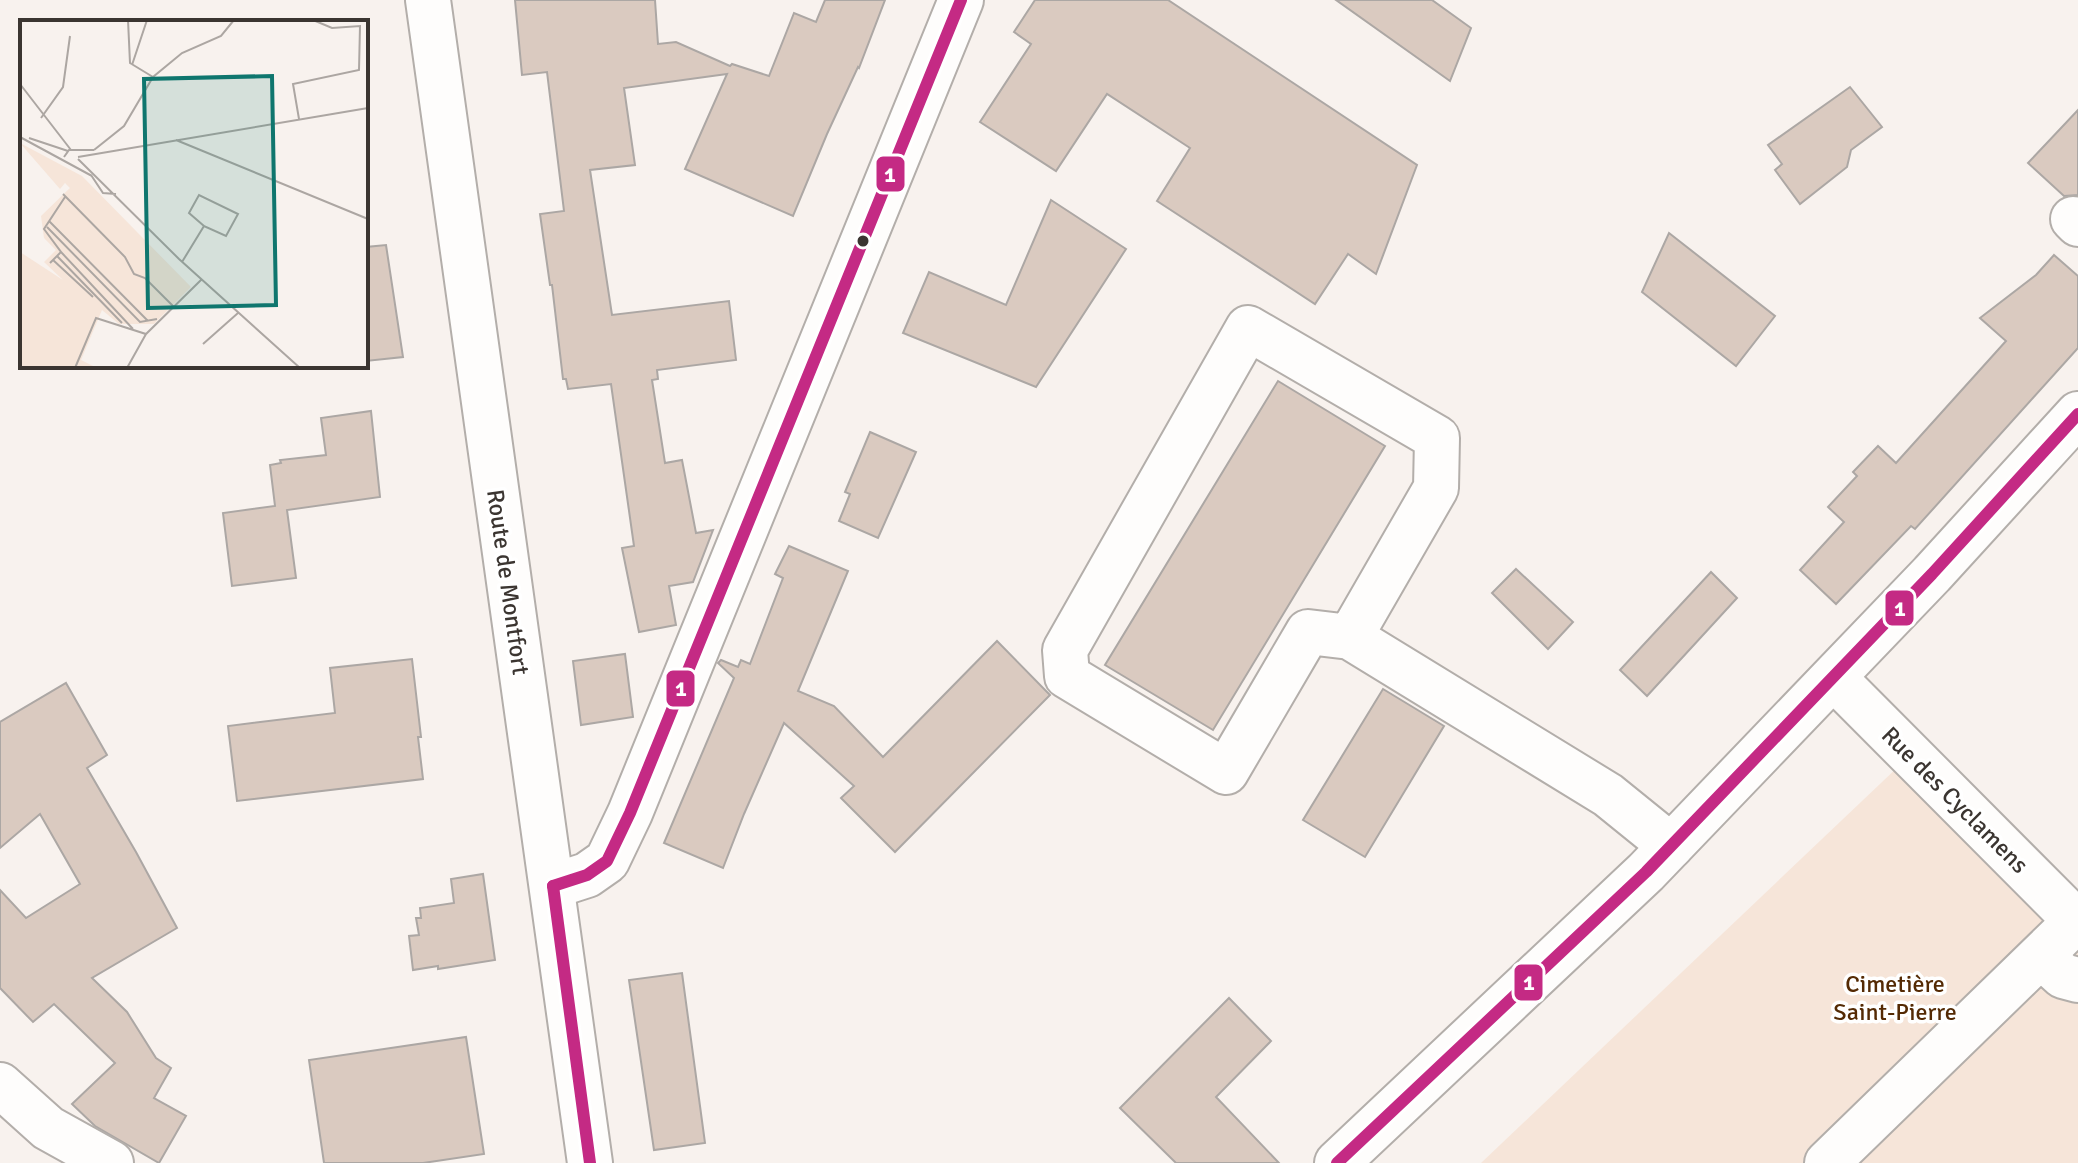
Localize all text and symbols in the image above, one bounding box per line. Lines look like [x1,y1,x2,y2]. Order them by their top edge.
inset map [20,20,368,368]
line badge: 1 [875,155,906,193]
text: 1 [884,161,896,188]
unlabelled marker [855,233,871,249]
street label: Route de Montfort [480,487,536,677]
line badge: 1 [1884,589,1915,627]
text: 1 [1894,595,1906,622]
line badge: 1 [665,669,696,708]
text: 1 [675,675,687,702]
street label: Rue des Cyclamens [1875,720,2035,880]
line badge: 1 [1513,963,1544,1002]
text: 1 [1523,969,1535,996]
park label: Cimetière Saint-Pierre [1833,969,1957,1027]

